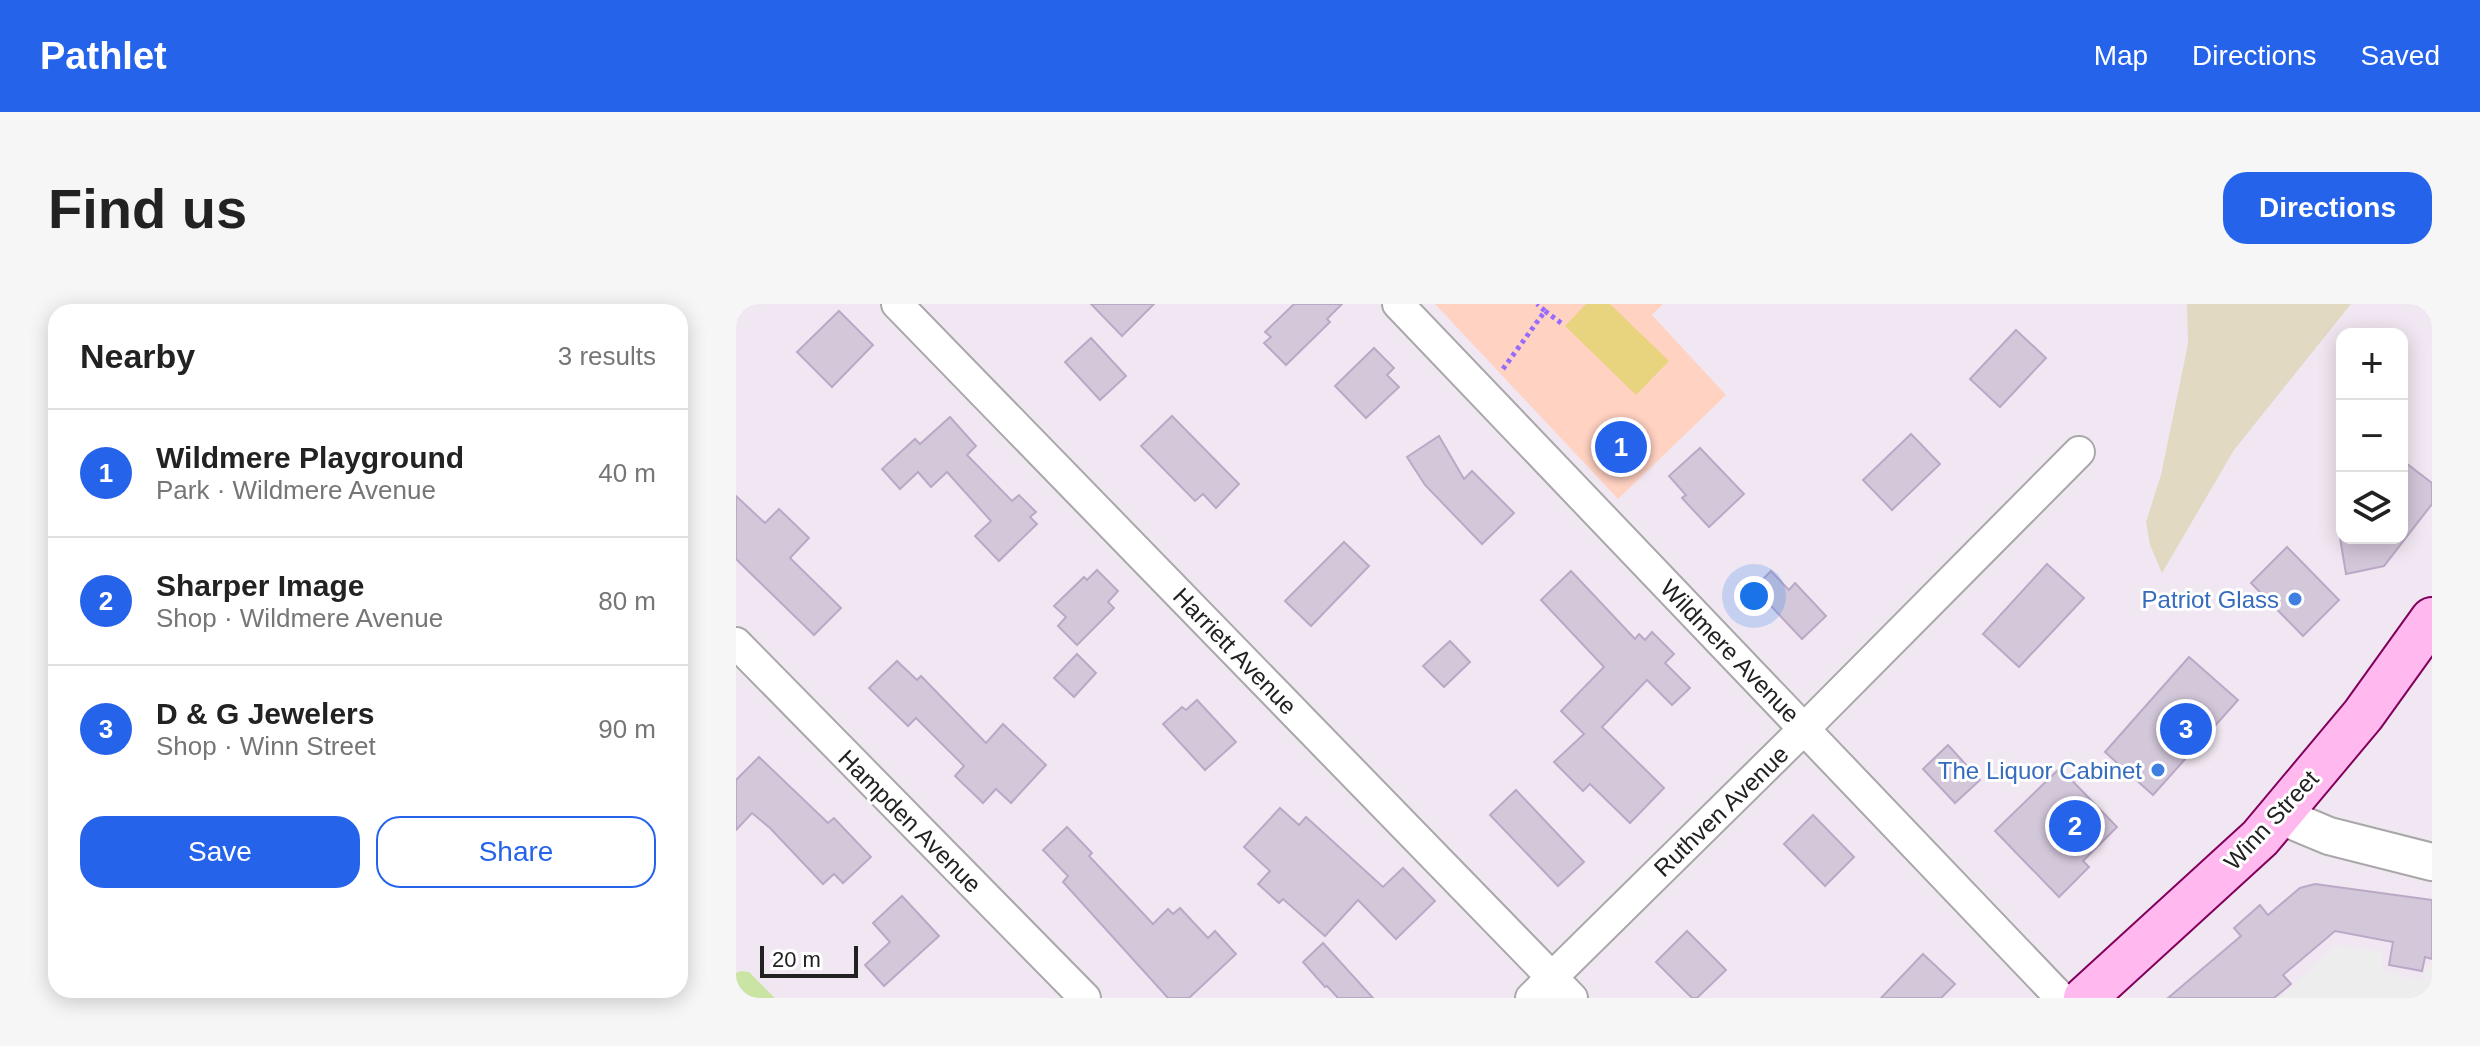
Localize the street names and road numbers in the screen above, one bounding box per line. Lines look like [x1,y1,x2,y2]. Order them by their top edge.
street label: Wildmere Avenue [1655,574,1805,728]
street label: Harriett Avenue [1168,582,1302,720]
street label: Ruthven Avenue [1648,740,1794,882]
street label: Hampden Avenue [833,744,987,898]
street label: Winn Street [2218,765,2324,875]

